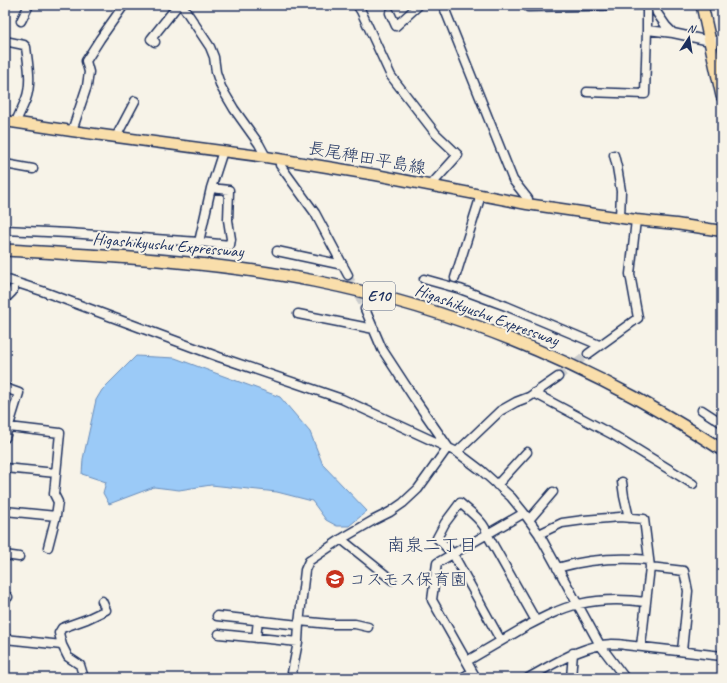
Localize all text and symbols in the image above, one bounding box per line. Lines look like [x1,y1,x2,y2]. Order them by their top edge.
north arrow [669,18,709,58]
text: N [686,21,698,36]
street label: 長尾稗田平島線 [307,137,427,179]
street label: Higashikyushu Expressway [92,228,245,262]
street label: Higashikyushu Expressway [412,279,563,351]
road number: E10 [363,282,395,310]
district label: 南泉二丁目 [387,534,477,556]
school or university icon: コスモス保育園 [324,568,346,590]
place label: コスモス保育園 [349,569,467,590]

